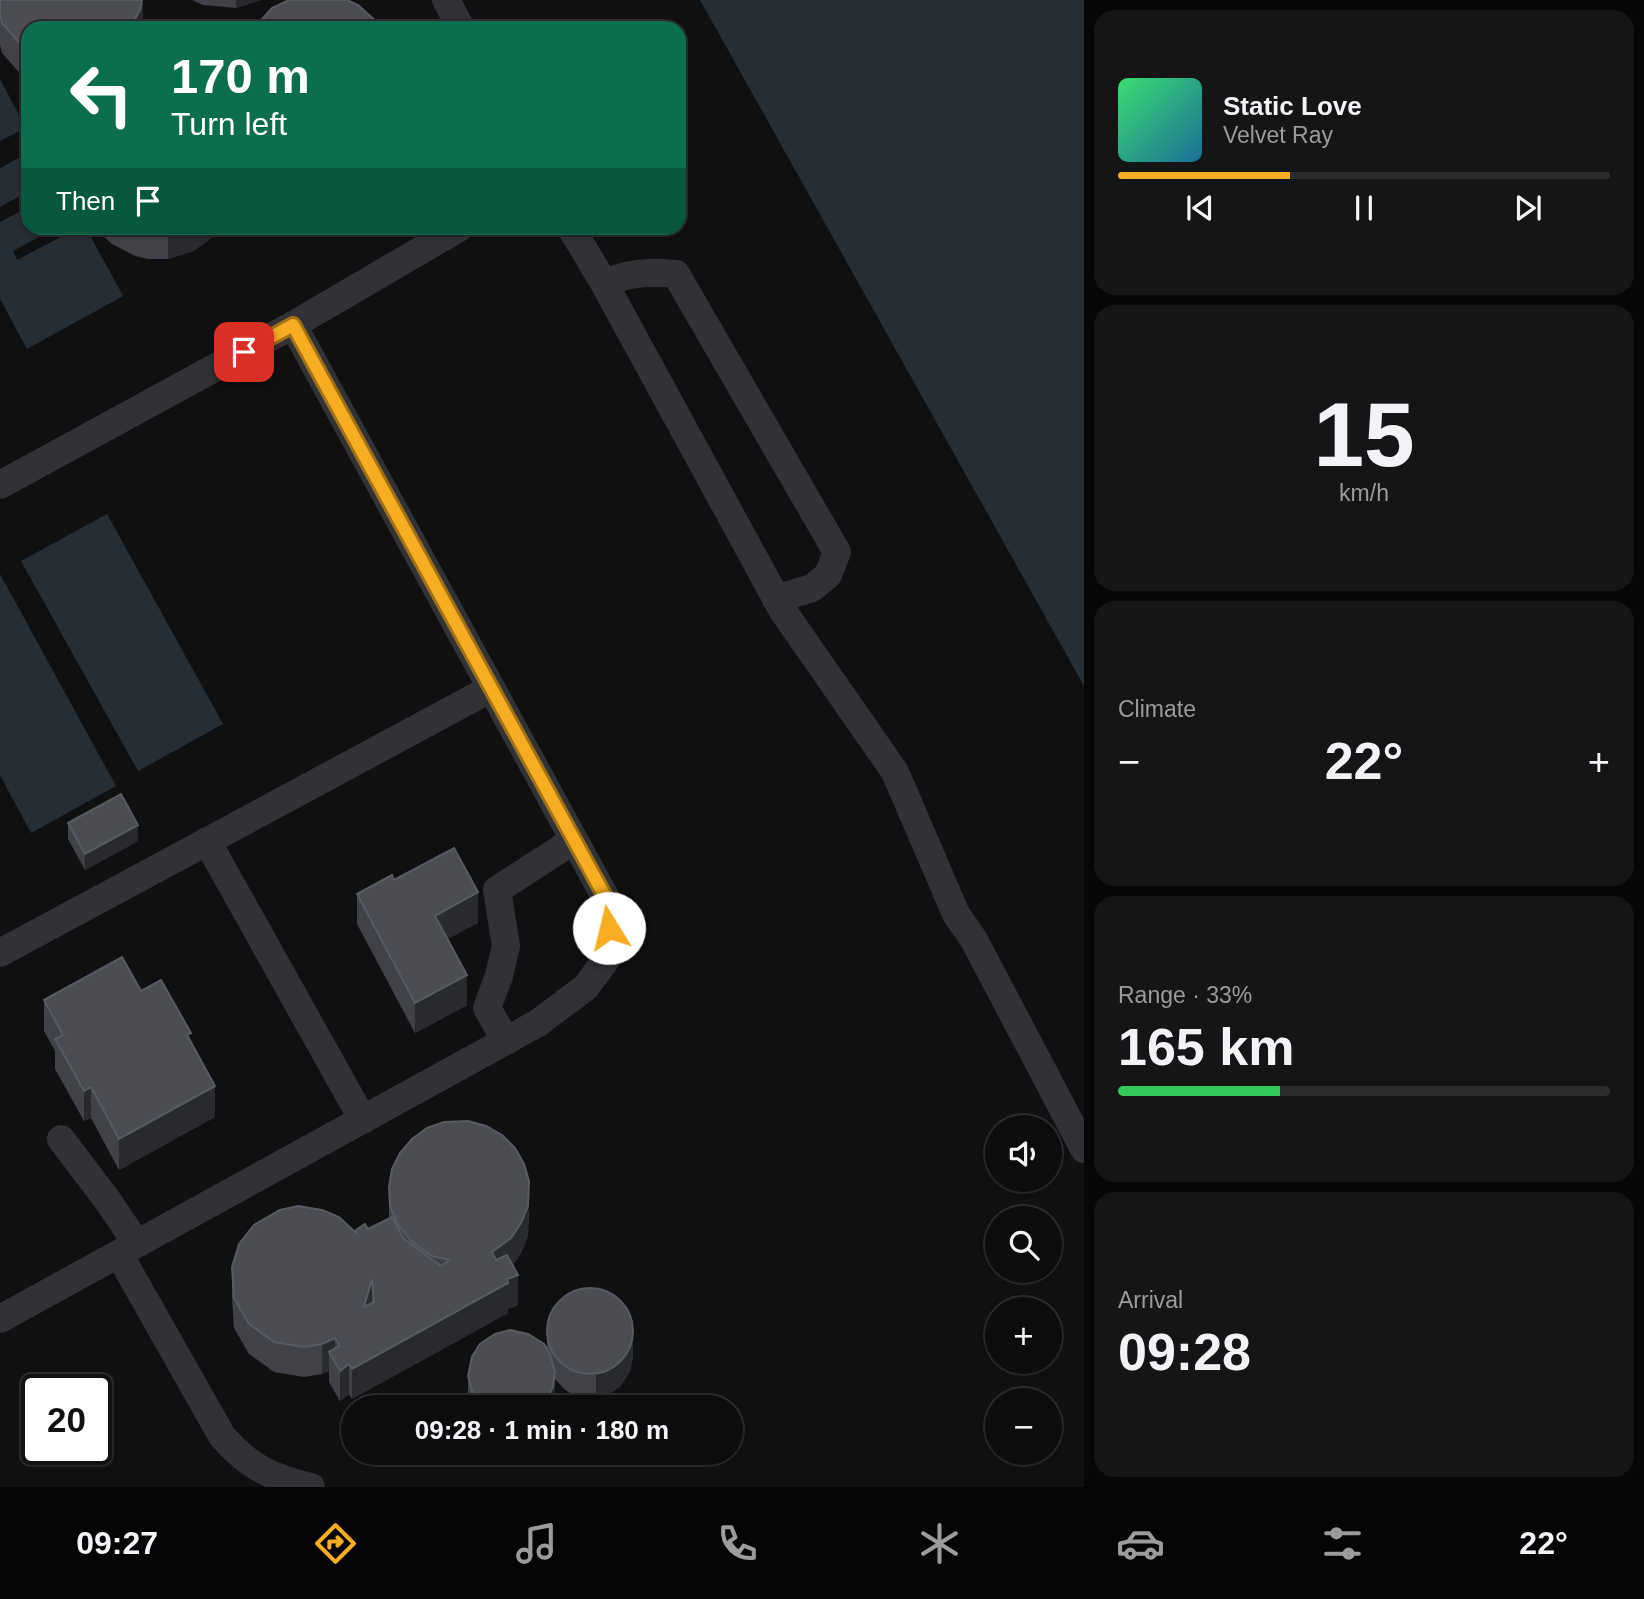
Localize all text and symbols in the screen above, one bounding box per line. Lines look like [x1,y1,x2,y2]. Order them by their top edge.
icon: left [56,49,147,140]
text: 170 m [171,49,310,103]
text: Static Love [1223,91,1362,121]
text: Turn left [171,106,287,142]
text: Velvet Ray [1223,122,1333,148]
icon: arrive [129,182,167,220]
text: Then [56,186,115,216]
icon: previous [1181,189,1219,227]
icon: pause [1345,189,1383,227]
icon: next [1509,189,1547,227]
pin [214,322,274,382]
icon: arrive [225,333,263,371]
text: 15 [1313,384,1415,485]
text: km/h [1339,480,1389,506]
text: Climate [1118,696,1196,722]
text: 22° [1325,732,1403,790]
text: − [1118,741,1140,783]
text: + [1588,741,1610,783]
position arrow [572,891,646,965]
text: Range · 33% [1118,982,1252,1008]
text: 165 km [1118,1018,1294,1076]
map controls [985,1115,1062,1465]
button: sound [985,1115,1062,1192]
button: search [985,1206,1062,1283]
text: Arrival [1118,1287,1183,1313]
button: + [985,1297,1062,1374]
text: 09:28 [1118,1323,1251,1381]
speed limit sign: 20 [21,1374,112,1465]
button: − [985,1388,1062,1465]
text: 09:28 · 1 min · 180 m [415,1415,669,1445]
icon: directions [311,1519,360,1568]
icon: music [512,1519,561,1568]
icon: phone [713,1519,762,1568]
icon: climate [915,1519,964,1568]
icon: car [1116,1519,1165,1568]
icon: filters [1318,1519,1367,1568]
text: 09:27 [76,1525,158,1561]
text: 22° [1519,1525,1568,1561]

